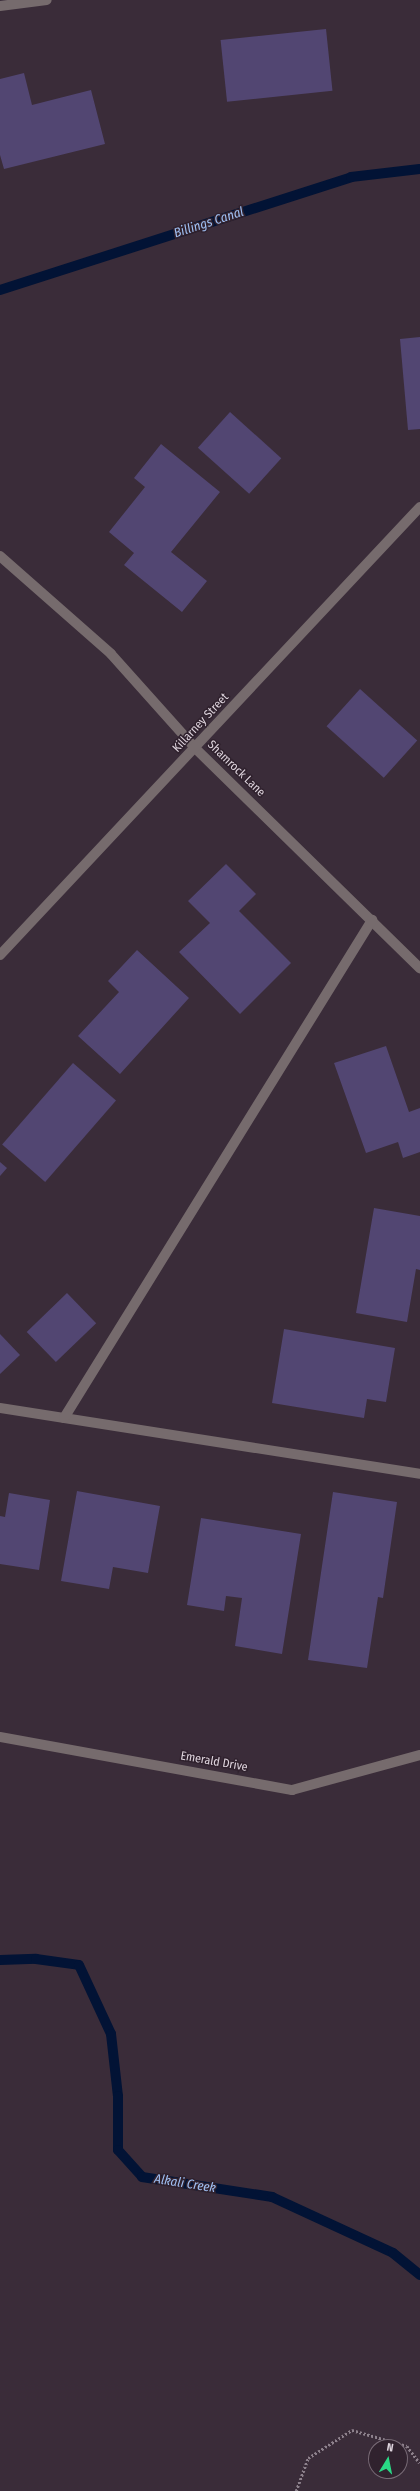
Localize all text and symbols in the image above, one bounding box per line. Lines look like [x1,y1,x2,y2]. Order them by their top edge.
water label: Billings Canal [172,204,246,242]
street label: Killarney Street [170,690,232,756]
street label: Shamrock Lane [204,738,268,800]
street label: Emerald Drive [179,1749,249,1775]
water label: Alkali Creek [153,2171,217,2197]
north arrow [368,2439,408,2479]
text: N [386,2441,394,2455]

